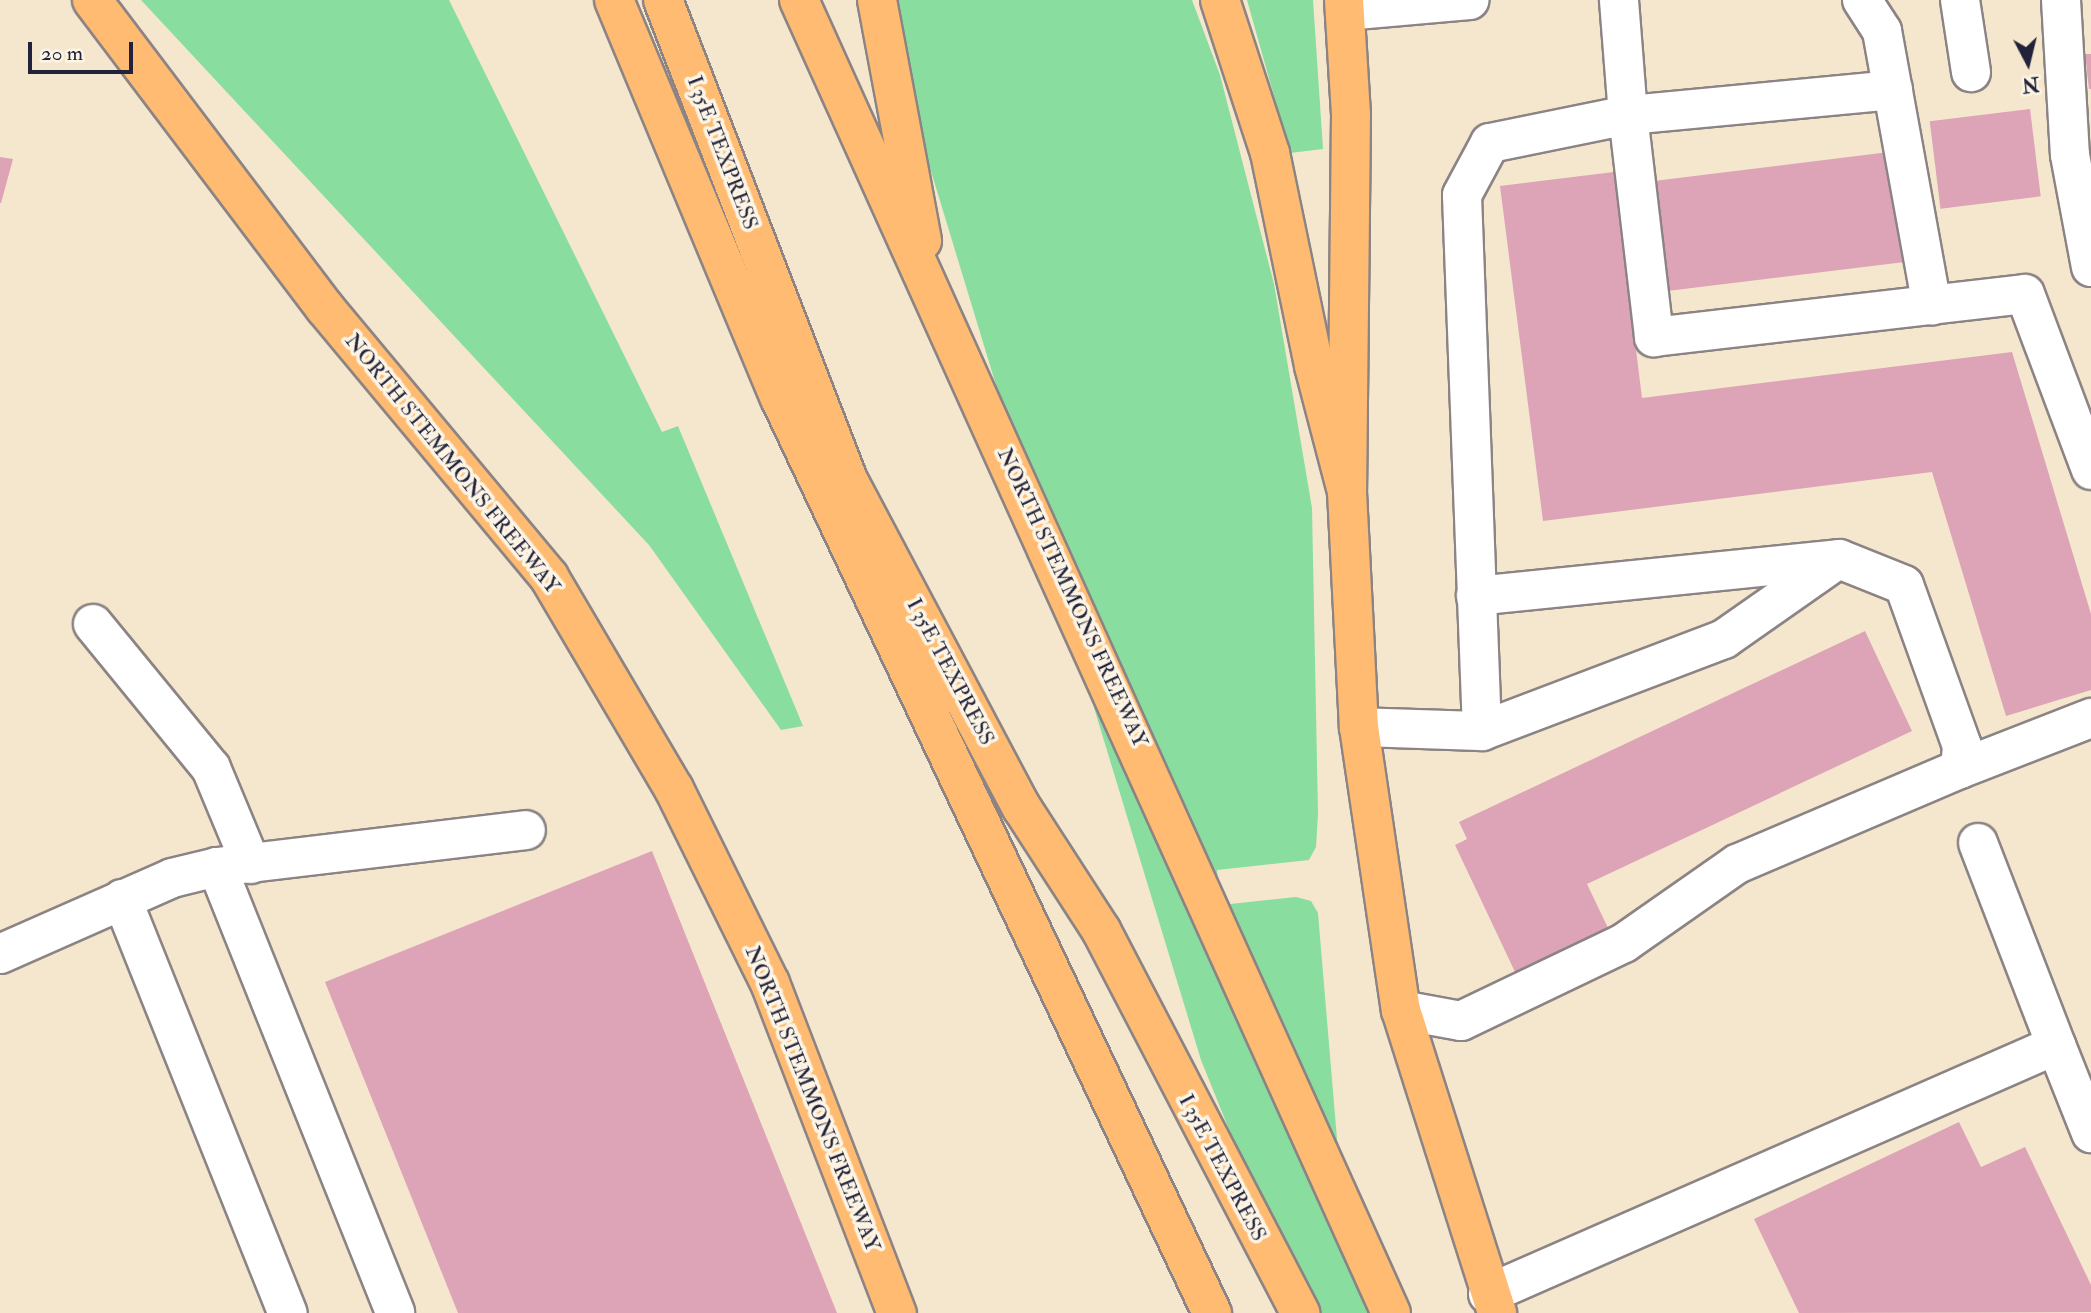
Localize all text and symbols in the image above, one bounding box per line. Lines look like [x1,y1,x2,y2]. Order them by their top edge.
scale bar [32,28,136,72]
north arrow [1993,28,2063,98]
text: 20 m [41,40,83,67]
text: N [2021,71,2040,97]
street label: I 35E TEXPRESS [681,73,763,233]
street label: NORTH STEMMONS FREEWAY [339,329,565,599]
street label: NORTH STEMMONS FREEWAY [991,444,1153,752]
street label: I 35E TEXPRESS [901,594,999,750]
street label: NORTH STEMMONS FREEWAY [739,943,885,1255]
street label: I 35E TEXPRESS [1173,1090,1271,1246]

